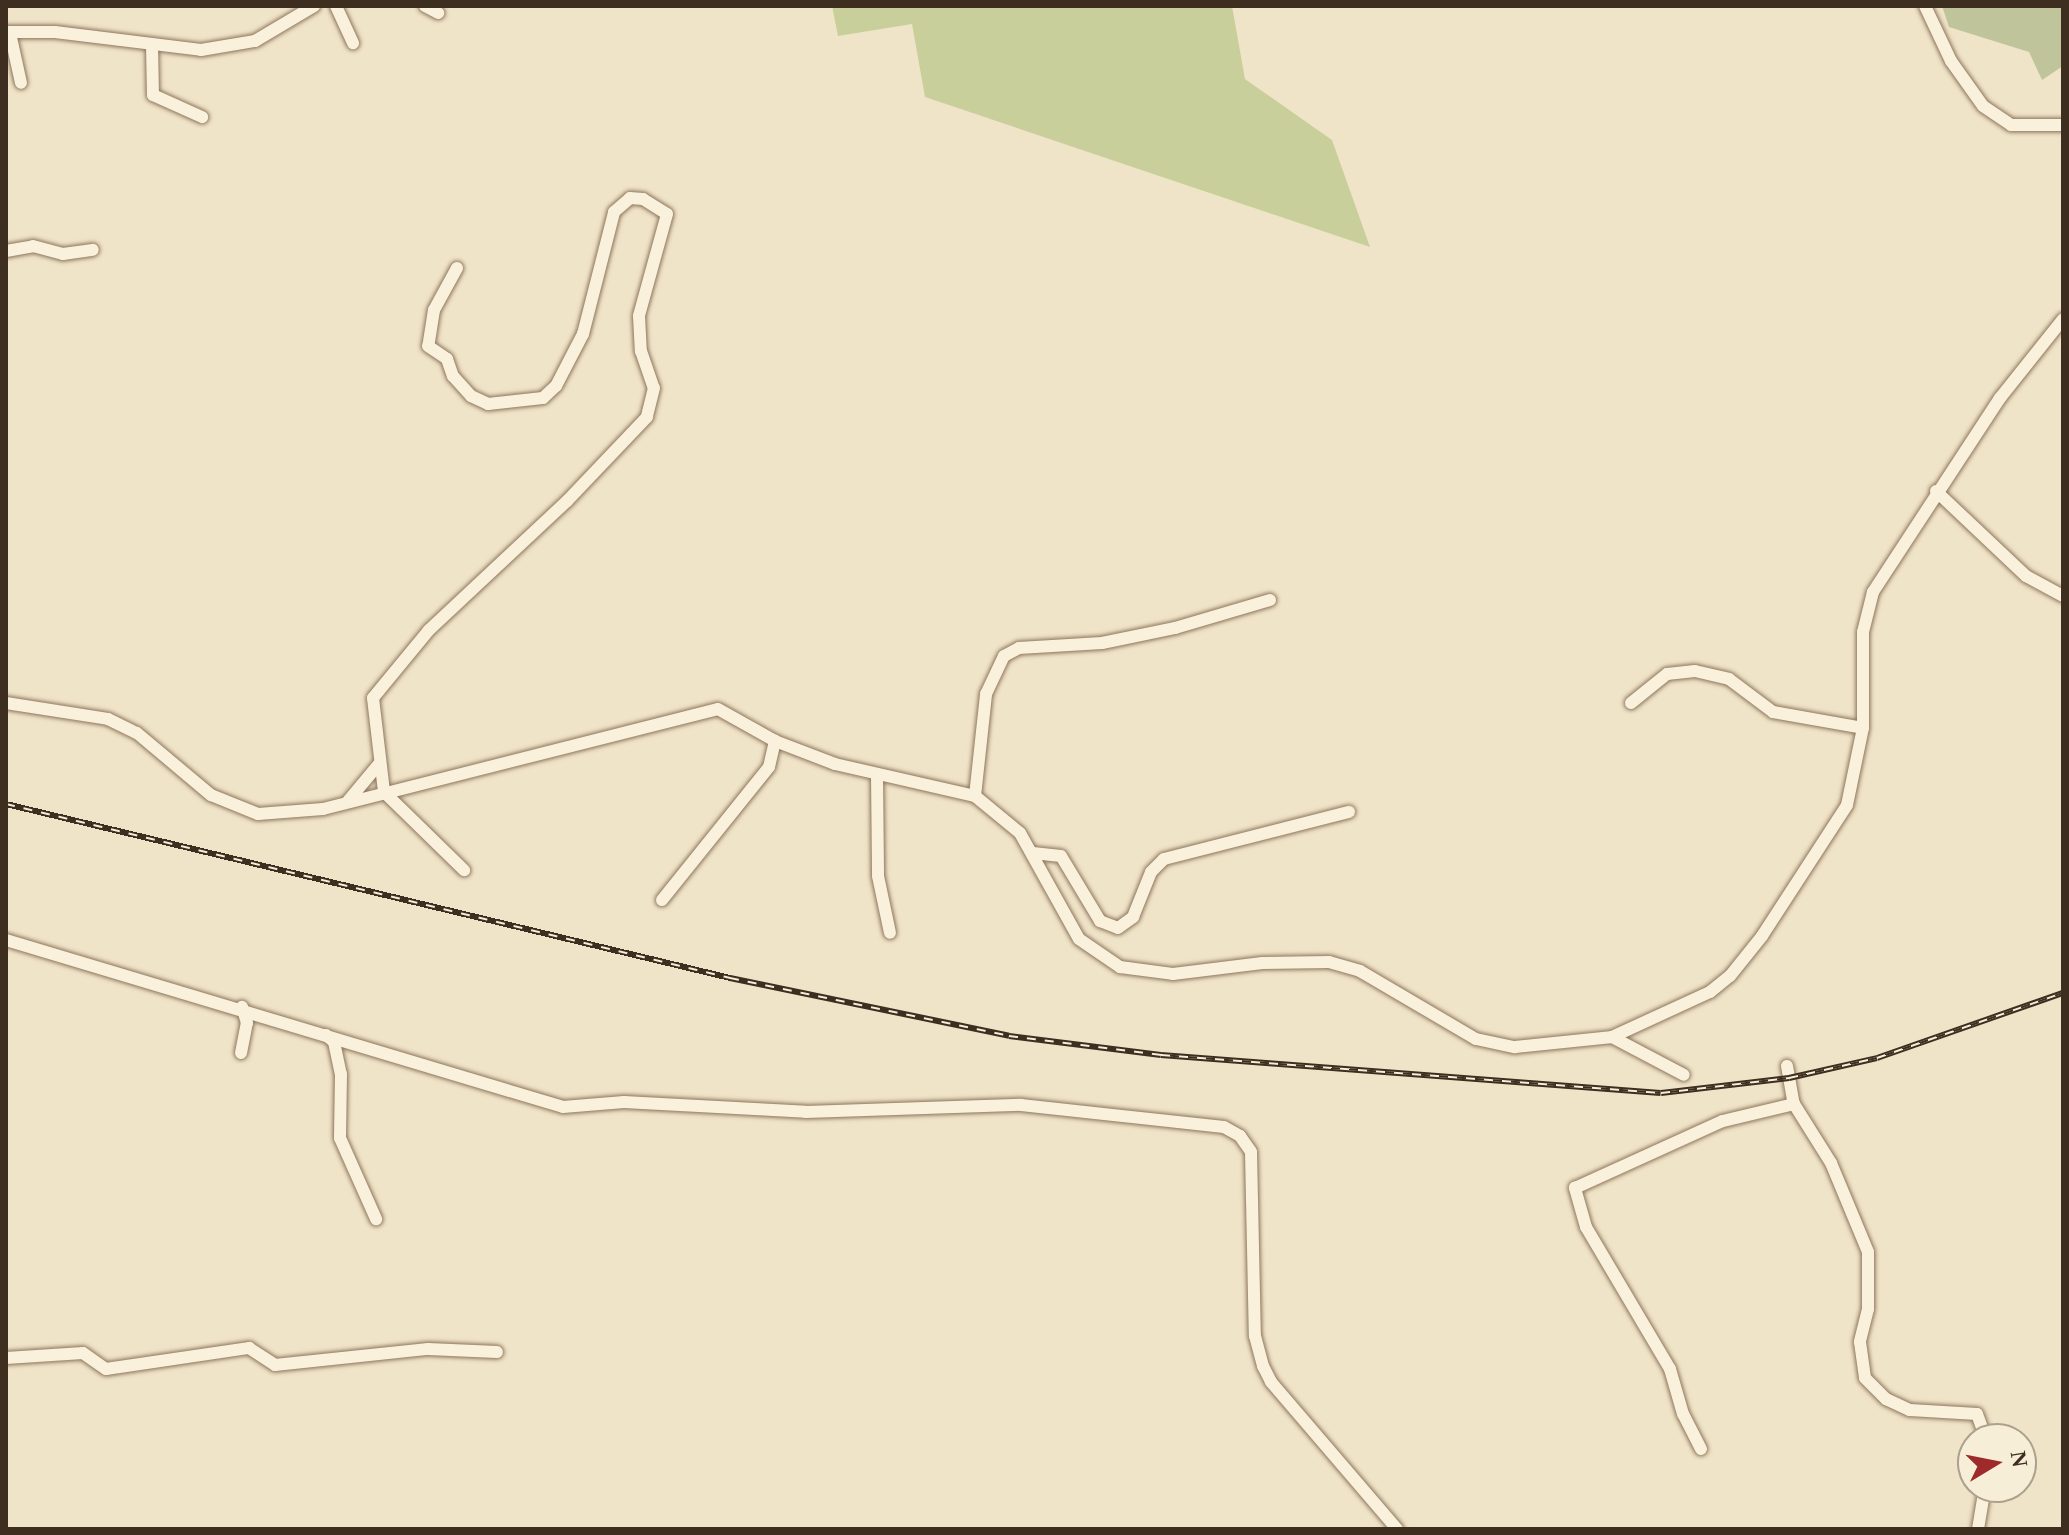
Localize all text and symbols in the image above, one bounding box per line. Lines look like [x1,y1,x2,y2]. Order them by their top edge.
north arrow [1957,1423,2037,1503]
text: N [2005,1449,2033,1469]

